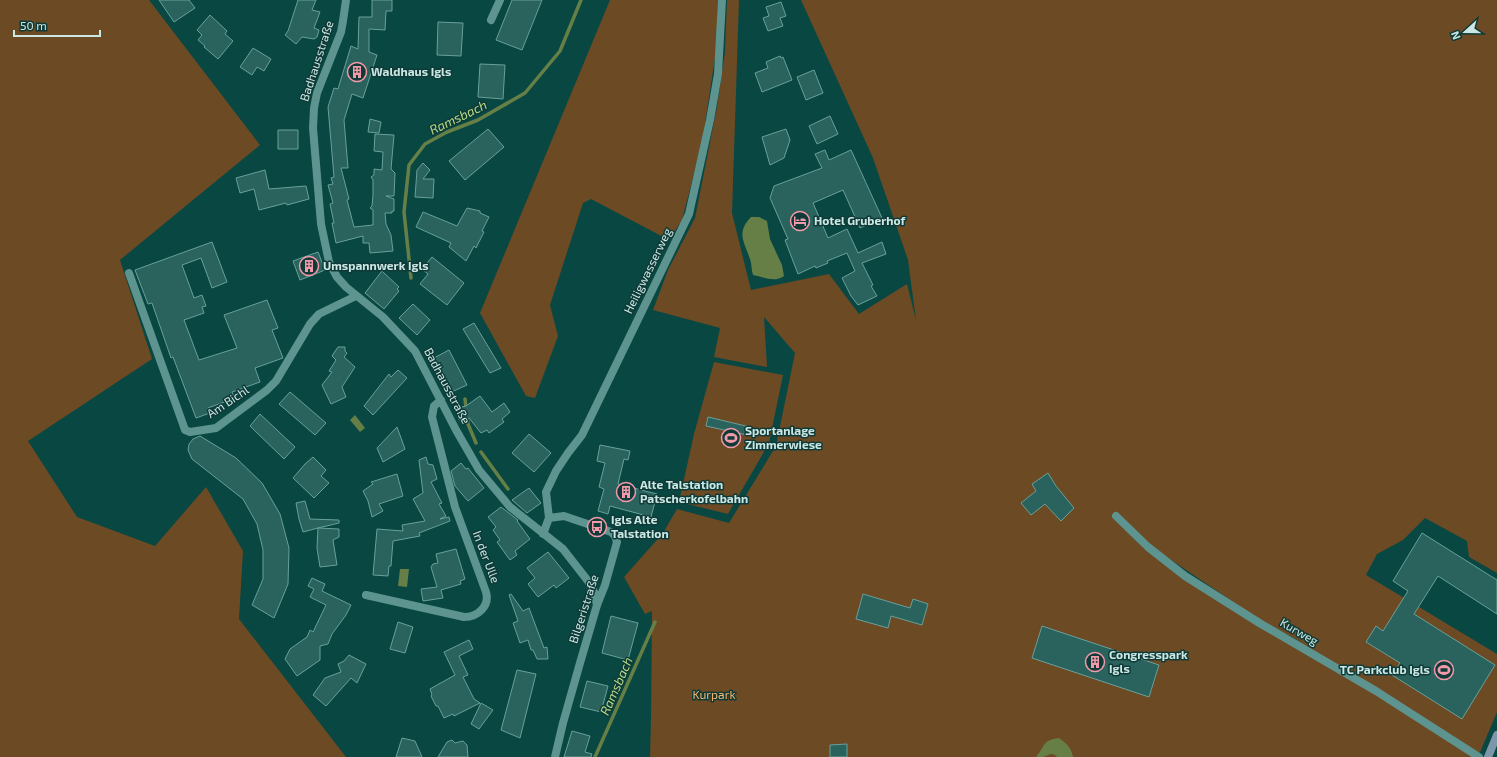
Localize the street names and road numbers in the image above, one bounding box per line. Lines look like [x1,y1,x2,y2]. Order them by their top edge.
street label: Badhausstraße [296,19,336,103]
street label: Heiligwasserweg [620,225,674,316]
street label: Badhausstraße [422,345,474,426]
street label: Am Bichl [204,382,251,420]
street label: In der Ulle [471,528,503,585]
street label: Bilgeristraße [565,573,601,645]
street label: Kurweg [1278,615,1321,648]

